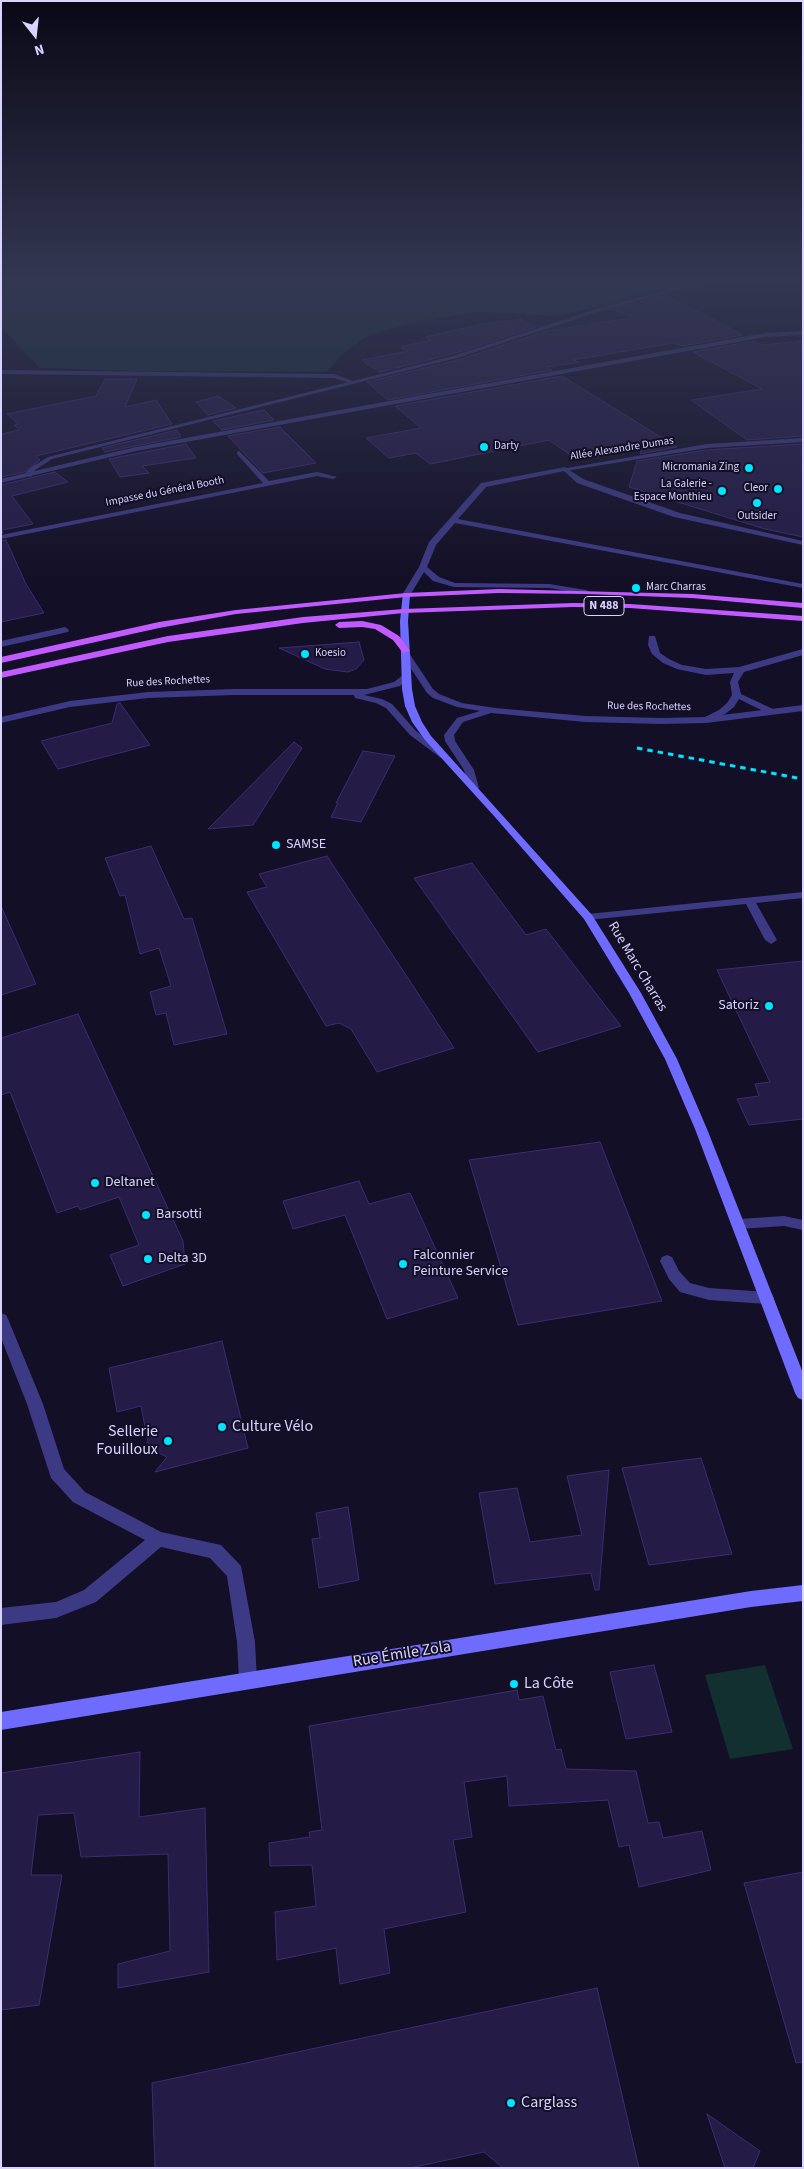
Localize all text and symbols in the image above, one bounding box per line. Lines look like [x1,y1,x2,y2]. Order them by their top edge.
north arrow [10,10,60,60]
text: N [32,39,46,60]
street label: Allée Alexandre Dumas [569,434,675,464]
place label: Darty [494,440,519,454]
marker: Darty [478,441,490,453]
place label: Micromania Zing [662,461,739,475]
marker: Micromania Zing [743,462,755,474]
street label: Impasse du Général Booth [105,474,225,510]
place label: La Galerie - Espace Monthieu [634,478,712,504]
place label: Cleor [744,482,768,496]
marker: Cleor [772,483,784,495]
marker: La Galerie - Espace Monthieu [716,485,728,497]
marker: Outsider [751,497,763,509]
place label: Outsider [737,510,777,524]
place label: Marc Charras [646,581,706,595]
marker: Marc Charras [630,582,642,594]
road number: N 488 [584,596,624,616]
place label: Koesio [315,647,346,661]
marker: Koesio [299,648,311,660]
street label: Rue des Rochettes [126,673,210,691]
street label: Rue des Rochettes [607,700,691,714]
place label: SAMSE [286,837,326,853]
marker: SAMSE [270,839,282,851]
street label: Rue Marc Charras [604,919,670,1015]
place label: Satoriz [718,998,759,1014]
marker: Satoriz [763,1000,775,1012]
place label: Deltanet [105,1175,155,1191]
marker: Deltanet [89,1177,101,1189]
place label: Barsotti [156,1207,202,1223]
marker: Barsotti [140,1209,152,1221]
place label: Falconnier Peinture Service [413,1248,508,1280]
place label: Delta 3D [158,1251,207,1267]
marker: Delta 3D [142,1253,154,1265]
marker: Falconnier Peinture Service [397,1258,409,1270]
place label: Culture Vélo [232,1417,313,1437]
marker: Culture Vélo [216,1421,228,1433]
place label: Sellerie Fouilloux [96,1422,158,1460]
marker: Sellerie Fouilloux [162,1435,174,1447]
street label: Rue Émile Zola [352,1638,452,1672]
place label: La Côte [524,1674,574,1694]
marker: La Côte [508,1678,520,1690]
place label: Carglass [521,2093,577,2113]
marker: Carglass [505,2097,517,2109]

